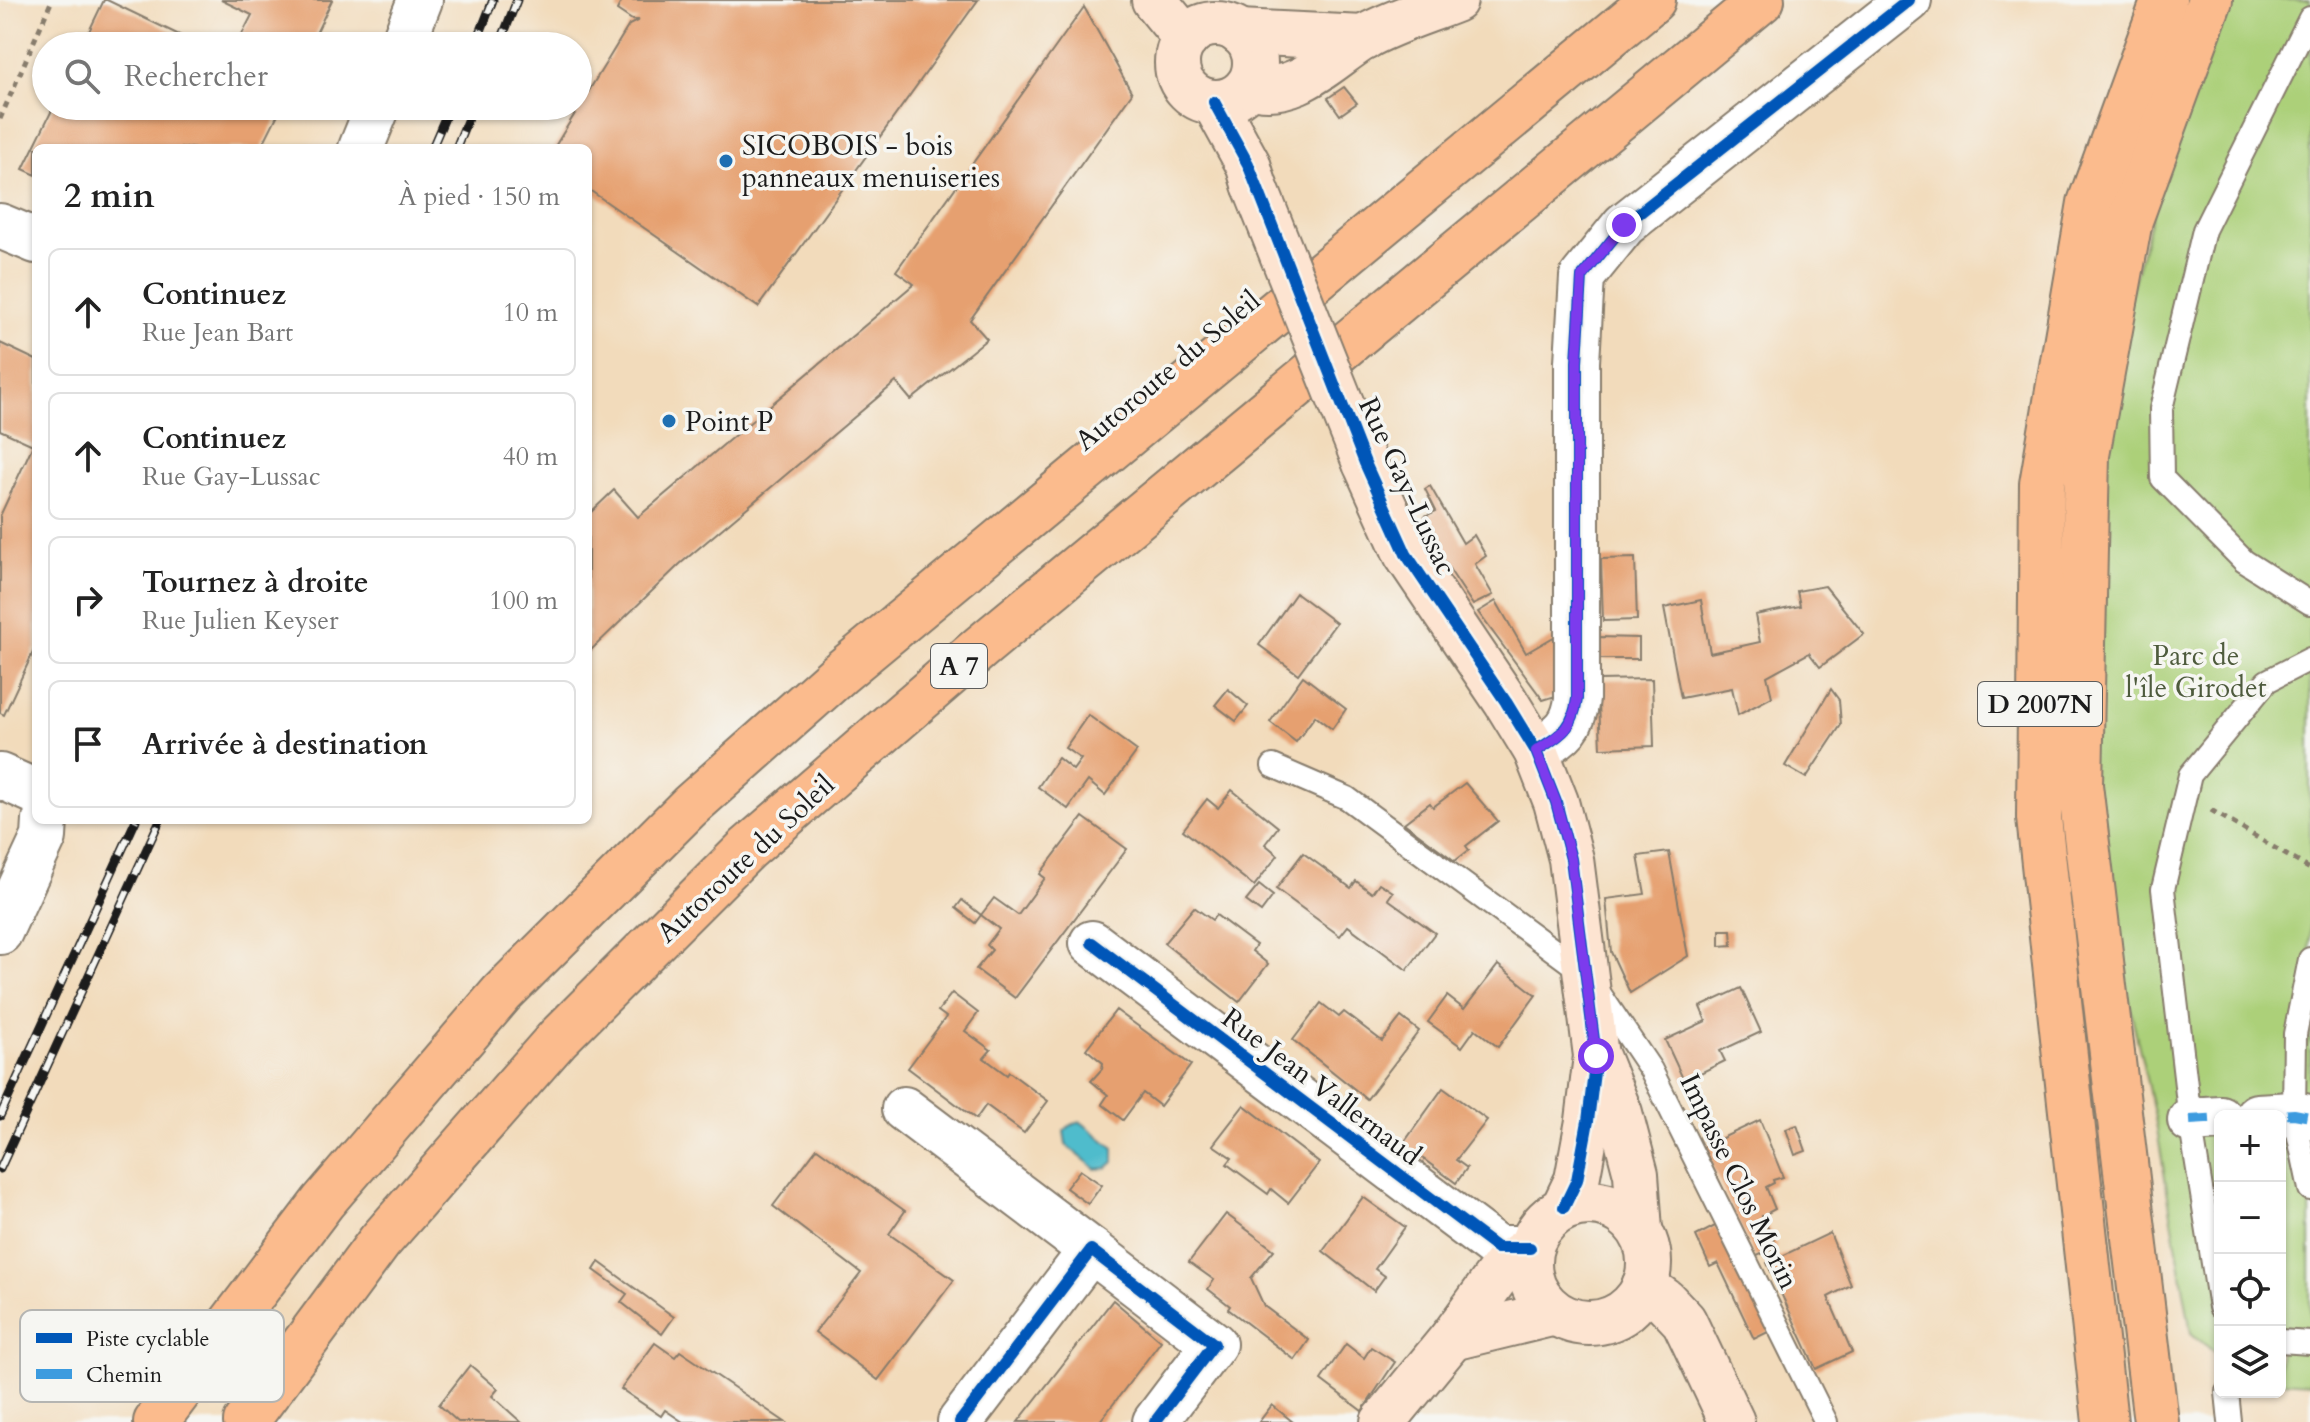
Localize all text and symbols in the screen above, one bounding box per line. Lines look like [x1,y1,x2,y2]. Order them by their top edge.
search box [32,32,592,120]
icon: search [60,54,104,98]
text: Rechercher [124,56,268,97]
place label: SICOBOIS - bois panneaux menuiseries [742,127,1000,197]
marker: SICOBOIS - bois panneaux menuiseries [717,152,735,170]
text: 2 min [64,173,155,219]
text: À pied · 150 m [398,179,560,214]
route end [1606,207,1642,243]
text: Continuez [142,274,286,315]
street label: Autoroute du Soleil [1067,282,1268,460]
icon: ahead [66,290,110,334]
text: 10 m [502,295,558,330]
text: Rue Jean Bart [142,315,293,350]
street label: Rue Gay-Lussac [1349,391,1465,582]
place label: Point P [685,403,773,441]
marker: Point P [660,412,678,430]
text: Continuez [142,418,286,459]
icon: ahead [66,434,110,478]
text: 40 m [502,439,558,474]
text: Rue Gay-Lussac [142,459,321,494]
text: Tournez à droite [142,562,369,603]
icon: right [66,578,110,622]
text: 100 m [489,583,558,618]
text: Rue Julien Keyser [142,603,339,638]
park label: Parc de l'île Girodet [2126,637,2267,707]
road number: A 7 [931,644,987,688]
road number: D 2007N [1978,682,2102,726]
icon: arrive [66,722,110,766]
text: Arrivée à destination [142,724,428,765]
street label: Autoroute du Soleil [648,766,843,951]
street label: Rue Jean Vallernaud [1214,999,1429,1175]
route start [1578,1038,1614,1074]
street label: Impasse Clos Morin [1670,1067,1808,1296]
map controls [2214,1110,2286,1398]
button: + [2214,1110,2286,1182]
button: − [2214,1182,2286,1254]
button: locate [2214,1254,2286,1326]
legend [20,1310,284,1402]
text: Piste cyclable [86,1324,210,1354]
button: layers [2214,1326,2286,1398]
text: Chemin [86,1360,163,1390]

